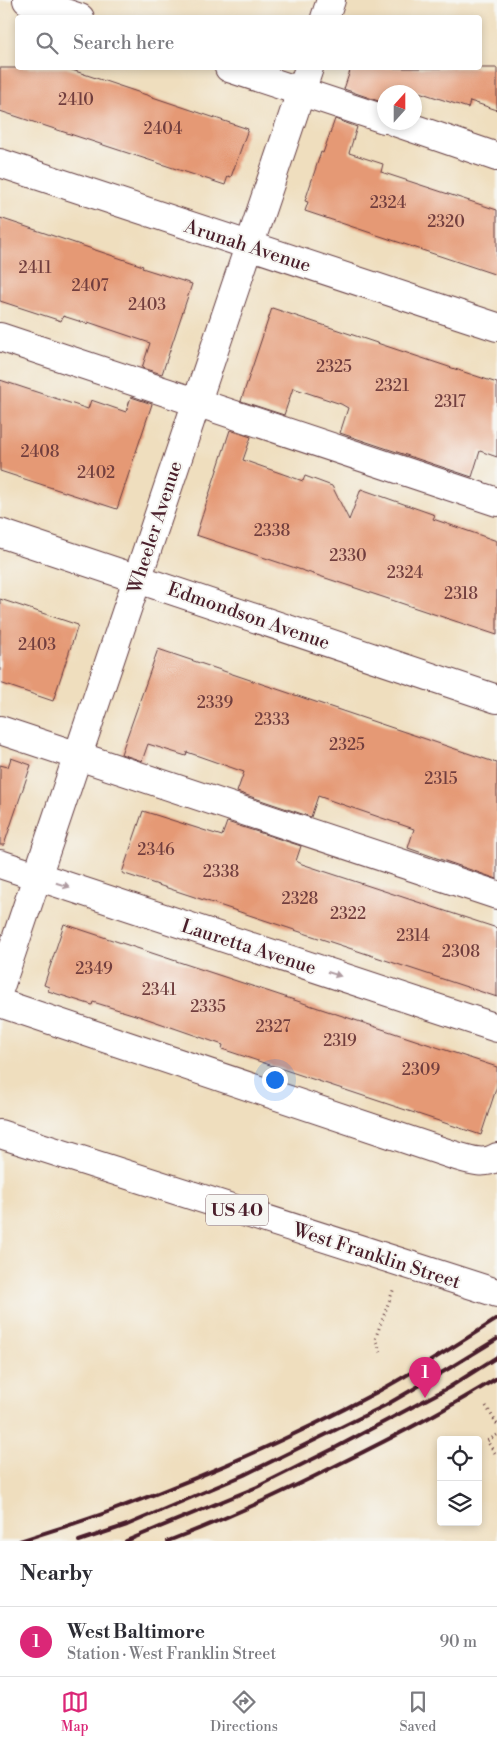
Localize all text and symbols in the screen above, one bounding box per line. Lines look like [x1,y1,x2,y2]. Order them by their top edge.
search box [15,15,482,70]
icon: search [33,29,61,57]
text: Search here [73,31,174,55]
north arrow [377,85,422,130]
house number: 2410 [58,90,94,110]
house number: 2404 [144,119,183,139]
house number: 2324 [370,193,407,213]
house number: 2320 [427,212,465,232]
street label: Arunah Avenue [181,214,314,278]
house number: 2411 [18,258,52,278]
house number: 2407 [71,276,109,296]
house number: 2403 [128,295,166,315]
house number: 2325 [316,357,352,377]
house number: 2321 [375,376,409,396]
house number: 2317 [434,392,466,412]
house number: 2408 [20,442,60,462]
street label: Wheeler Avenue [122,458,188,597]
house number: 2402 [77,463,115,483]
house number: 2338 [254,521,290,541]
house number: 2330 [329,546,367,566]
house number: 2324 [387,563,424,583]
street label: Edmondson Avenue [164,577,333,655]
house number: 2318 [444,584,478,604]
house number: 2403 [18,635,56,655]
house number: 2339 [197,693,234,713]
house number: 2333 [254,710,290,730]
house number: 2325 [329,735,365,755]
house number: 2315 [424,769,458,789]
house number: 2346 [137,840,175,860]
house number: 2338 [203,862,239,882]
one-way arrow [56,881,71,889]
house number: 2328 [282,889,319,909]
house number: 2322 [330,904,366,924]
street label: Lauretta Avenue [178,914,319,980]
house number: 2314 [396,926,430,946]
house number: 2308 [442,942,480,962]
house number: 2349 [75,959,113,979]
one-way arrow [326,971,341,979]
house number: 2341 [142,980,176,1000]
house number: 2335 [190,997,226,1017]
house number: 2327 [255,1017,291,1037]
house number: 2319 [323,1031,357,1051]
house number: 2309 [402,1060,440,1080]
your location [262,1067,288,1093]
road number: US 40 [206,1194,268,1226]
street label: West Franklin Street [289,1217,464,1294]
pin: 1 [409,1357,441,1398]
map controls [437,1436,482,1526]
button: locate [437,1436,482,1481]
button: layers [437,1481,482,1526]
text: Nearby [20,1561,93,1587]
text: West Baltimore [67,1620,205,1644]
text: 1 [32,1632,40,1652]
text: 90 m [439,1632,477,1652]
text: Station · West Franklin Street [67,1644,276,1664]
tab: Map [61,1688,89,1736]
tab: Directions [210,1688,278,1736]
tab: Saved [399,1688,436,1736]

